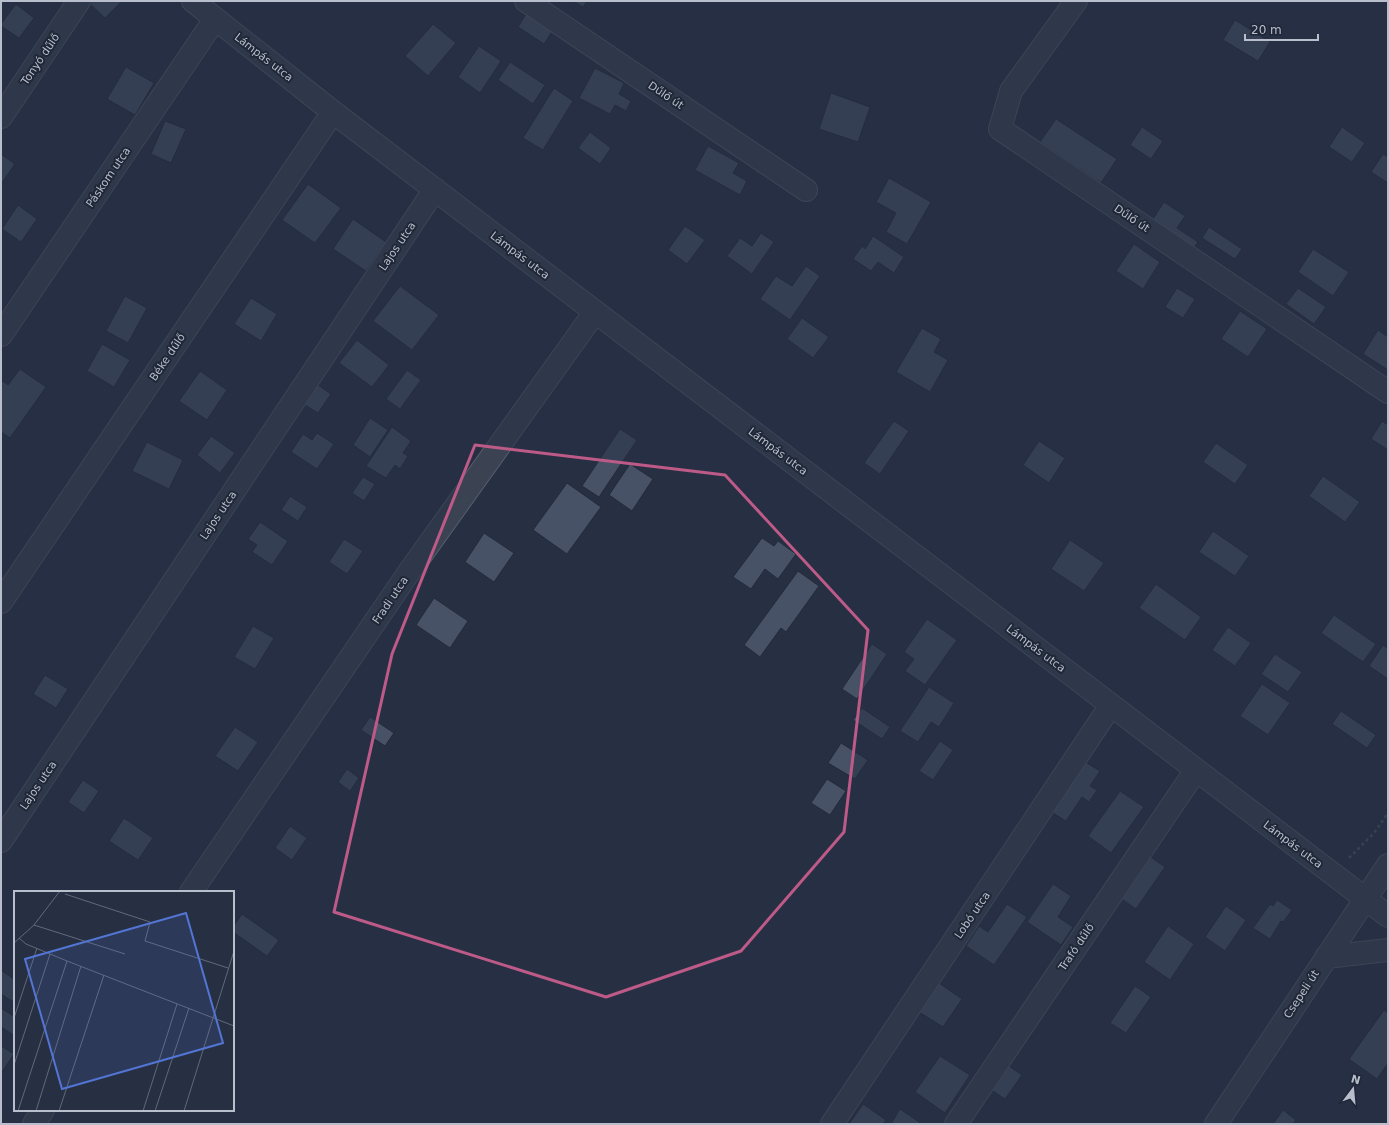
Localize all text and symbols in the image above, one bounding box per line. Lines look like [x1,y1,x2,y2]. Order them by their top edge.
scale bar [1245,16,1318,42]
text: 20 m [1251,23,1282,37]
street label: Tonyó dűlő [18,31,62,88]
street label: Lámpás utca [232,31,296,84]
street label: Dűlő út [645,79,687,112]
street label: Páskom utca [84,145,133,210]
street label: Dűlő út [1111,202,1153,235]
street label: Lajos utca [376,219,418,273]
street label: Lámpás utca [488,229,552,282]
street label: Béke dűlő [147,331,188,383]
street label: Lámpás utca [746,425,810,478]
street label: Lajos utca [197,488,239,542]
street label: Fradi utca [370,574,411,626]
street label: Lámpás utca [1004,622,1068,675]
street label: Lajos utca [17,758,59,812]
street label: Lámpás utca [1261,818,1325,871]
street label: Lobó utca [952,889,993,941]
inset map [14,891,234,1111]
street label: Trafó dűlő [1055,921,1097,974]
street label: Csepeli út [1281,967,1322,1021]
north arrow [1333,1069,1373,1109]
text: N [1349,1072,1362,1087]

